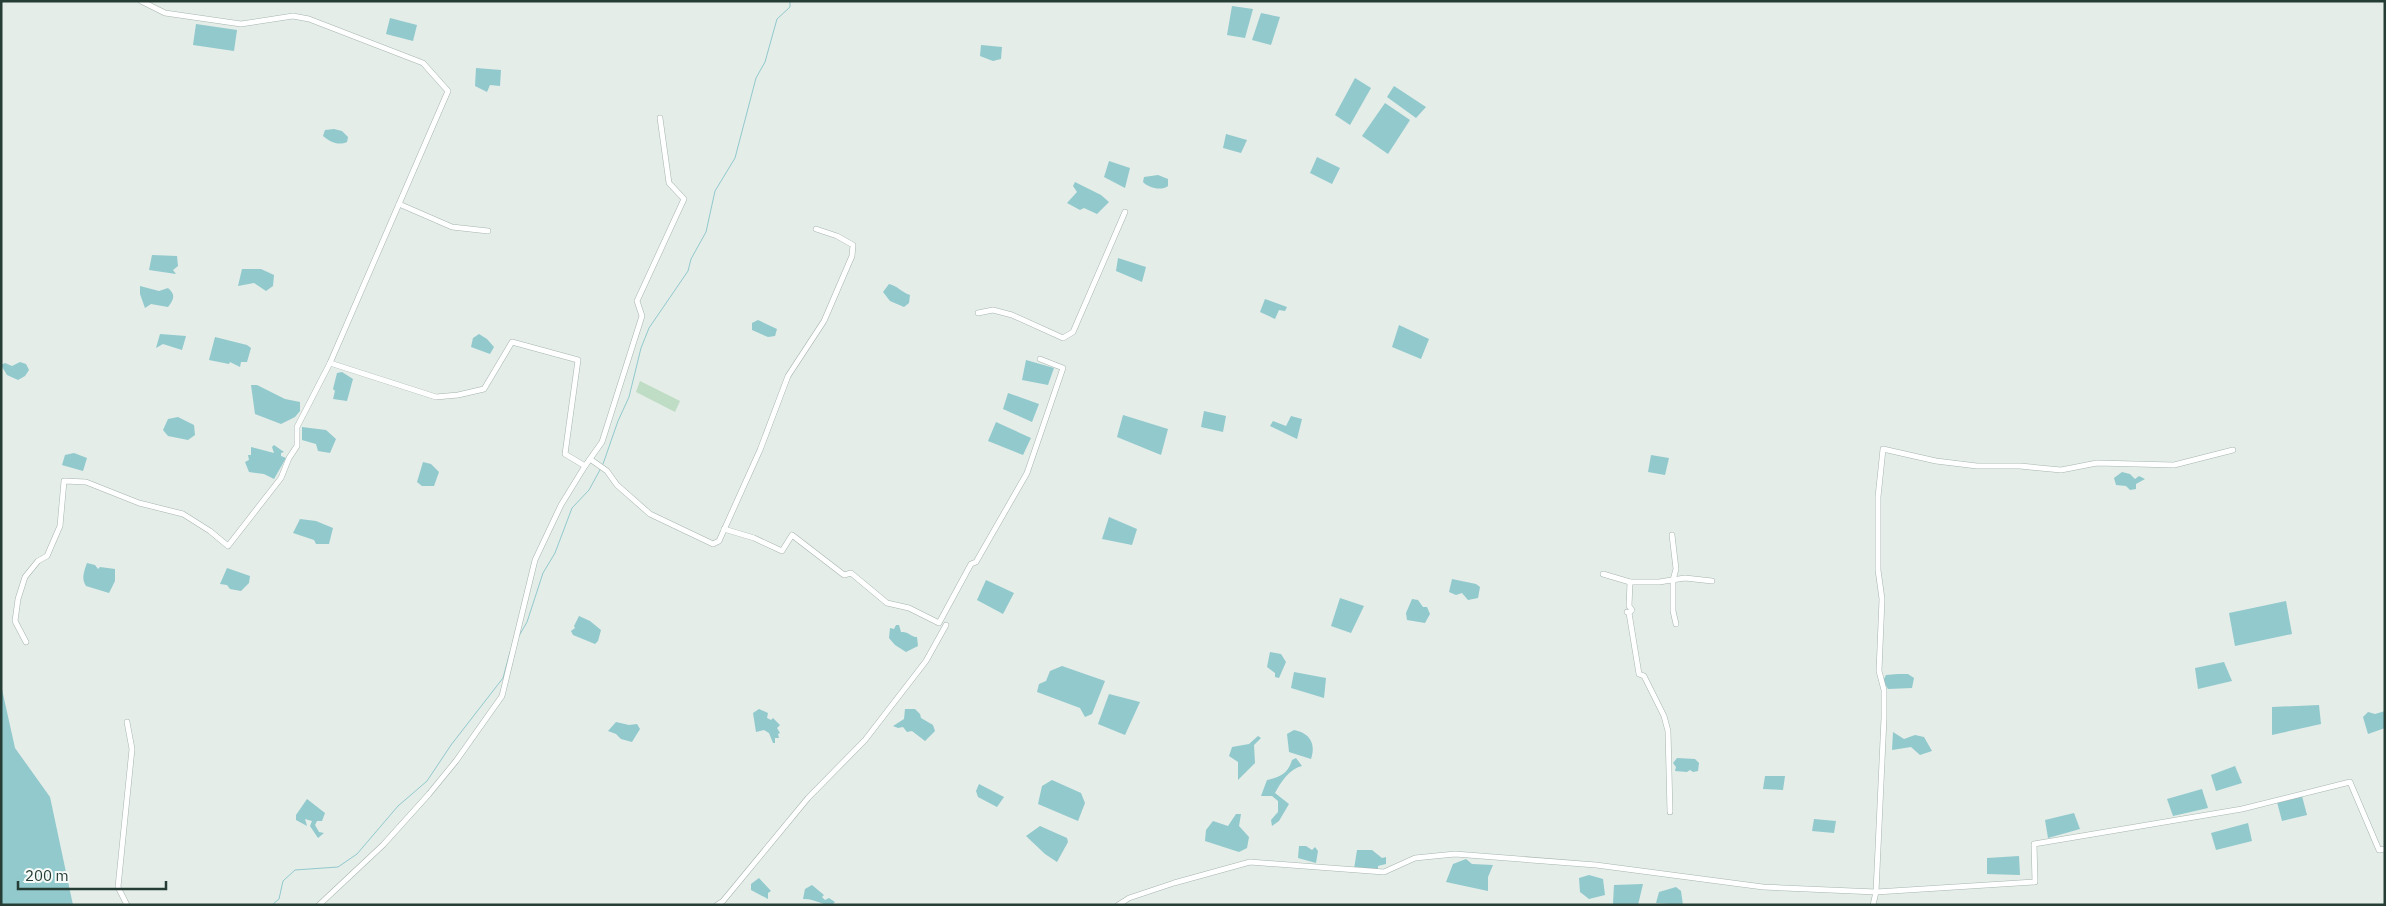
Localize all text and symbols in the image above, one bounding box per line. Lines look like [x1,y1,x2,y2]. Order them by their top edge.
scale bar [18,858,165,890]
text: 200 m [25,866,69,885]

